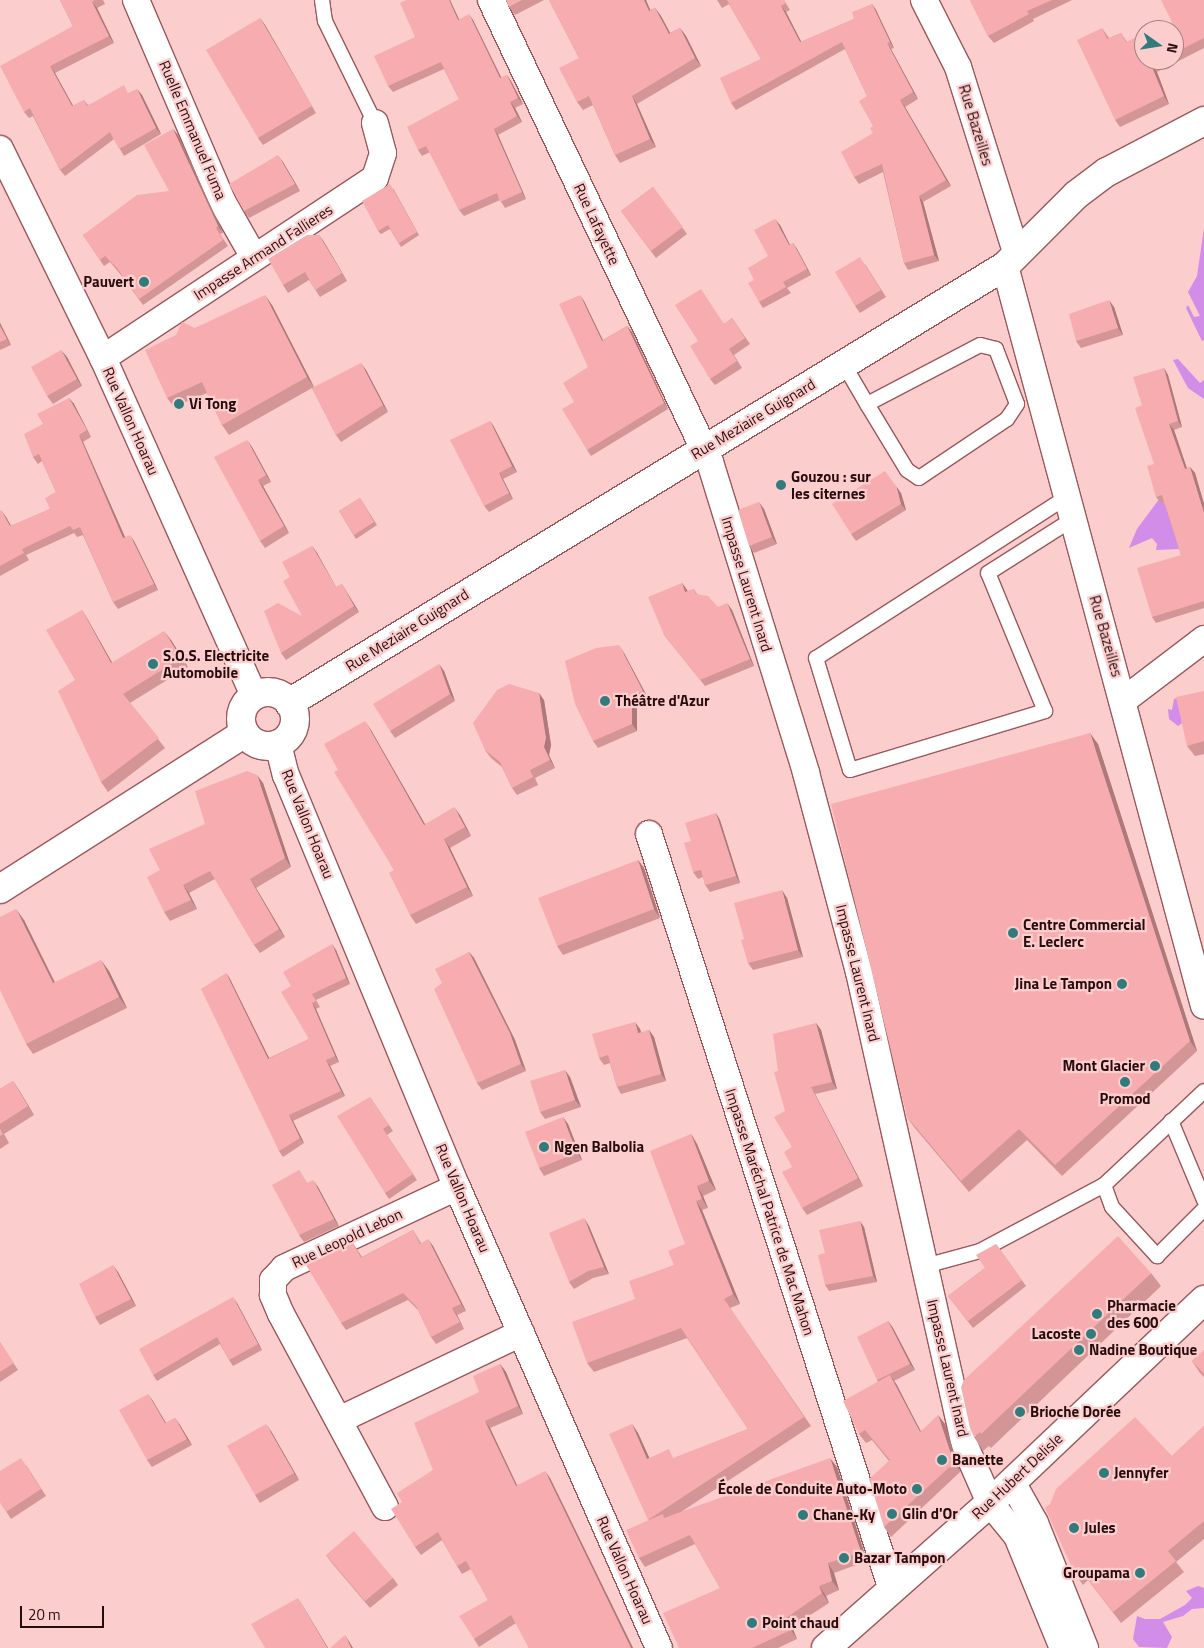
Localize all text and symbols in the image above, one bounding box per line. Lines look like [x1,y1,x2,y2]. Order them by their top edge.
north arrow [1134,20,1184,70]
text: N [1162,41,1184,55]
street label: Ruelle Emmanuel Fuma [156,58,230,202]
street label: Rue Bazeilles [955,82,997,168]
street label: Rue Lafayette [570,180,624,268]
street label: Impasse Armand Fallieres [190,200,336,304]
place label: Pauvert [83,273,134,291]
marker: Pauvert [138,276,150,288]
street label: Rue Vallon Hoarau [99,364,163,478]
street label: Rue Meziaire Guignard [688,375,818,463]
place label: Vi Tong [189,395,236,413]
marker: Vi Tong [173,398,185,410]
place label: Gouzou : sur les citernes [791,467,871,502]
marker: Gouzou : sur les citernes [775,479,787,491]
street label: Impasse Laurent Inard [718,514,776,654]
street label: Rue Meziaire Guignard [342,585,472,675]
street label: Rue Bazeilles [1086,593,1126,679]
place label: S.O.S. Electricite Automobile [163,646,269,681]
marker: S.O.S. Electricite Automobile [147,658,159,670]
place label: Théâtre d'Azur [615,692,710,710]
marker: Théâtre d'Azur [599,695,611,707]
street label: Rue Vallon Hoarau [278,767,338,881]
street label: Impasse Laurent Inard [832,903,884,1043]
place label: Centre Commercial E. Leclerc [1023,915,1146,950]
marker: Centre Commercial E. Leclerc [1007,927,1019,939]
place label: Jina Le Tampon [1015,975,1112,993]
marker: Jina Le Tampon [1116,978,1128,990]
place label: Mont Glacier [1063,1057,1145,1075]
marker: Mont Glacier [1149,1060,1161,1072]
marker: Promod [1119,1076,1131,1088]
street label: Impasse Maréchal Patrice de Mac Mahon [722,1086,818,1338]
place label: Promod [1099,1090,1151,1108]
place label: Ngen Balbolia [554,1138,644,1156]
street label: Rue Vallon Hoarau [432,1141,494,1255]
marker: Ngen Balbolia [538,1141,550,1153]
street label: Rue Leopold Lebon [289,1205,405,1271]
place label: Pharmacie des 600 [1107,1296,1176,1331]
street label: Impasse Laurent Inard [923,1298,973,1438]
marker: Pharmacie des 600 [1091,1308,1103,1320]
place label: Lacoste [1031,1325,1081,1343]
marker: Lacoste [1085,1328,1097,1340]
place label: Nadine Boutique [1089,1341,1197,1359]
marker: Nadine Boutique [1073,1344,1085,1356]
place label: Brioche Dorée [1030,1403,1121,1421]
marker: Brioche Dorée [1014,1406,1026,1418]
street label: Rue Hubert Delisle [968,1429,1066,1523]
place label: Banette [952,1451,1003,1469]
marker: Banette [936,1454,948,1466]
place label: Jennyfer [1114,1464,1169,1482]
marker: Jennyfer [1098,1467,1110,1479]
place label: École de Conduite Auto-Moto [718,1480,907,1498]
marker: École de Conduite Auto-Moto [911,1483,923,1495]
place label: Glin d'Or [902,1505,958,1523]
place label: Chane-Ky [813,1506,875,1524]
marker: Glin d'Or [886,1508,898,1520]
marker: Chane-Ky [797,1509,809,1521]
street label: Rue Vallon Hoarau [593,1513,657,1627]
place label: Jules [1084,1519,1116,1537]
marker: Jules [1068,1522,1080,1534]
place label: Bazar Tampon [854,1549,946,1567]
marker: Bazar Tampon [838,1552,850,1564]
place label: Groupama [1063,1564,1130,1582]
marker: Groupama [1134,1567,1146,1579]
scale bar [22,1596,106,1628]
text: 20 m [28,1603,61,1626]
place label: Point chaud [762,1614,839,1632]
marker: Point chaud [746,1617,758,1629]

